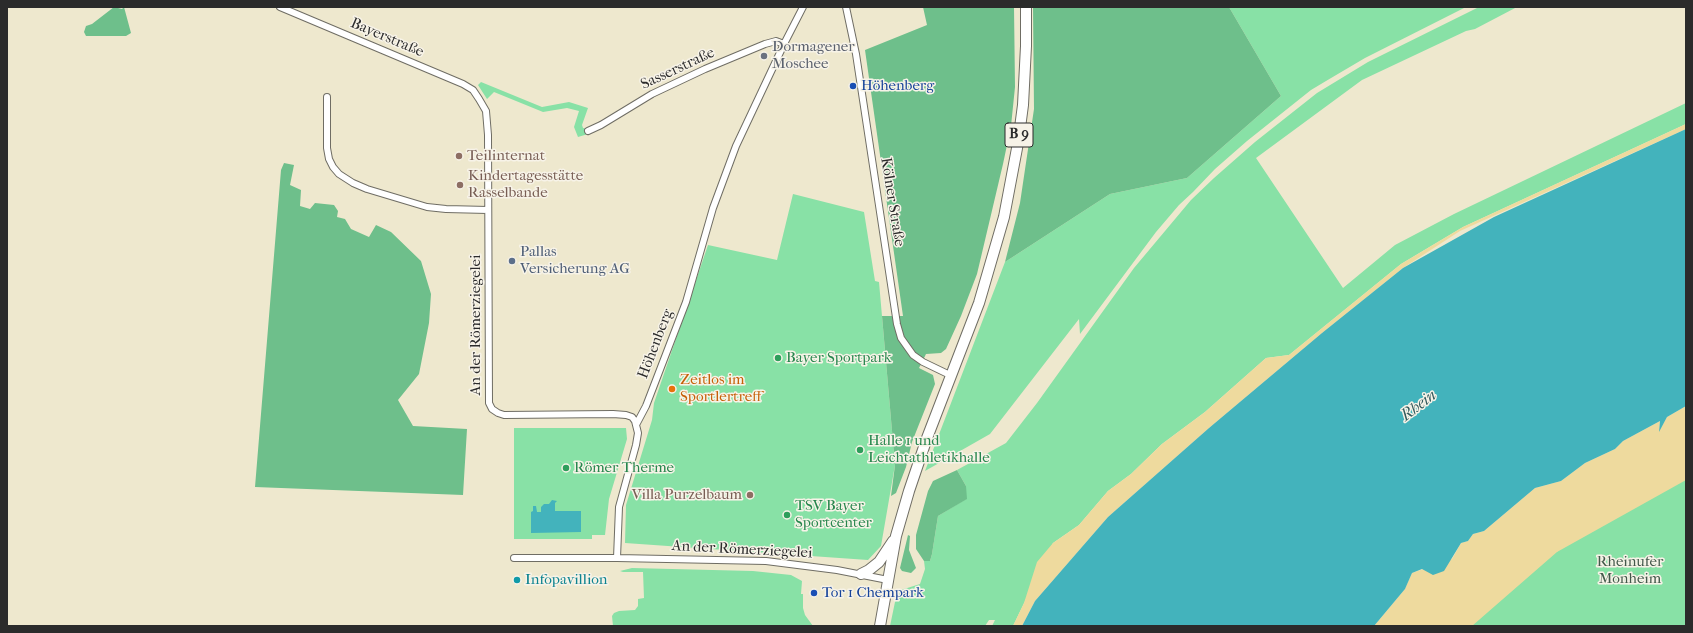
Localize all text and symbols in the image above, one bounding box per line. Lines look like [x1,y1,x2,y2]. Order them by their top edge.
street label: Bayerstraße [348,15,426,61]
place label: Dormagener Moschee [772,38,855,73]
street label: Sasserstraße [638,44,718,94]
marker: Dormagener Moschee [759,51,769,61]
place label: Höhenberg [861,77,934,95]
marker: Höhenberg [848,81,858,91]
road number: B 9 [1005,123,1033,147]
place label: Teilinternat [467,147,545,165]
marker: Teilinternat [454,151,464,161]
street label: Kölner Straße [876,156,908,248]
place label: Kindertagesstätte Rasselbande [468,167,583,202]
marker: Kindertagesstätte Rasselbande [455,180,465,190]
place label: Pallas Versicherung AG [520,243,630,278]
street label: An der Römerziegelei [467,255,485,395]
marker: Pallas Versicherung AG [507,256,517,266]
street label: Höhenberg [634,307,678,381]
place label: Bayer Sportpark [786,349,891,367]
marker: Bayer Sportpark [773,353,783,363]
place label: Zeitlos im Sportlertreff [680,371,761,406]
marker: Zeitlos im Sportlertreff [667,384,677,394]
water label: Rhein [1397,386,1441,426]
place label: Halle 1 und Leichtathletikhalle [868,432,990,467]
marker: Halle 1 und Leichtathletikhalle [855,445,865,455]
place label: Römer Therme [574,459,674,477]
marker: Römer Therme [561,463,571,473]
place label: Villa Purzelbaum [632,486,742,504]
marker: Villa Purzelbaum [745,490,755,500]
place label: TSV Bayer Sportcenter [795,497,872,532]
marker: TSV Bayer Sportcenter [782,510,792,520]
street label: An der Römerziegelei [671,537,813,563]
park label: Rheinufer Monheim [1597,553,1663,588]
place label: Infopavillion [525,571,607,589]
marker: Infopavillion [512,575,522,585]
place label: Tor 1 Chempark [822,584,924,602]
marker: Tor 1 Chempark [809,588,819,598]

